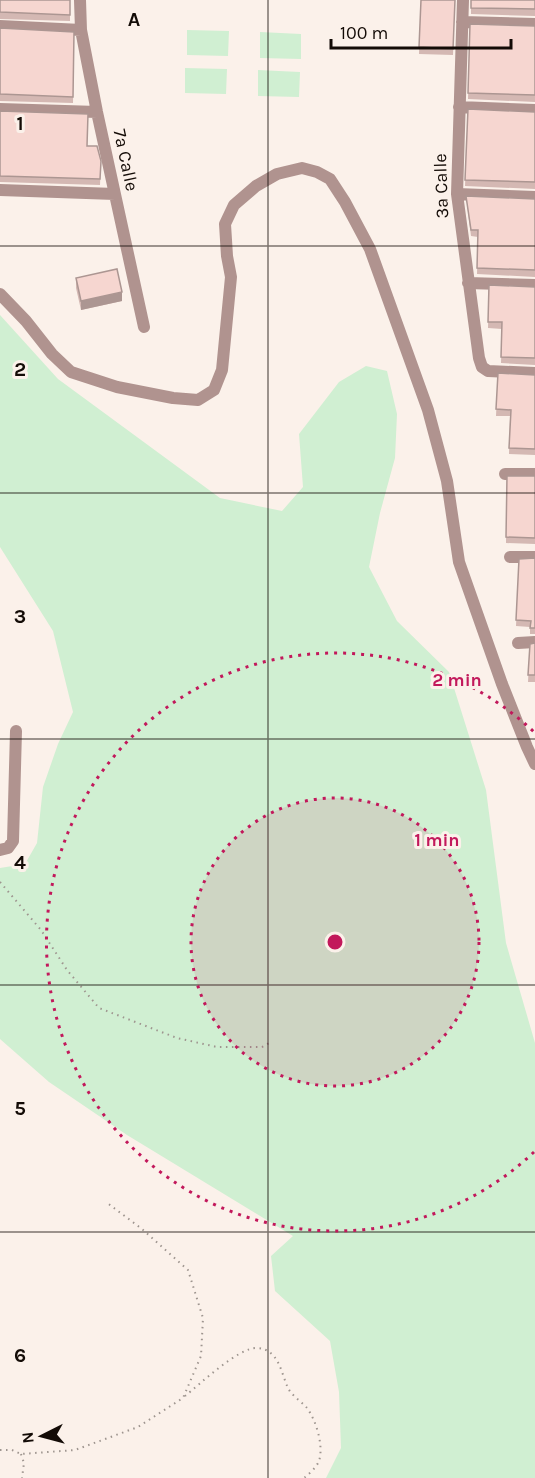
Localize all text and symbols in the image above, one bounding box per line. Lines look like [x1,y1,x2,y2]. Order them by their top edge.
text: A [128,8,141,31]
scale bar [331,12,511,50]
text: 100 m [340,22,388,44]
text: 1 [16,112,24,135]
street label: 7a Calle [109,127,143,193]
street label: 3a Calle [429,153,453,219]
text: 2 [14,358,26,381]
text: 3 [14,605,26,628]
text: 2 min [432,669,482,691]
text: 1 min [414,829,460,851]
text: 4 [14,851,26,874]
centre of rings [325,932,345,952]
text: 5 [14,1097,26,1120]
text: 6 [14,1344,26,1367]
north arrow [12,1406,72,1466]
text: N [18,1431,38,1444]

